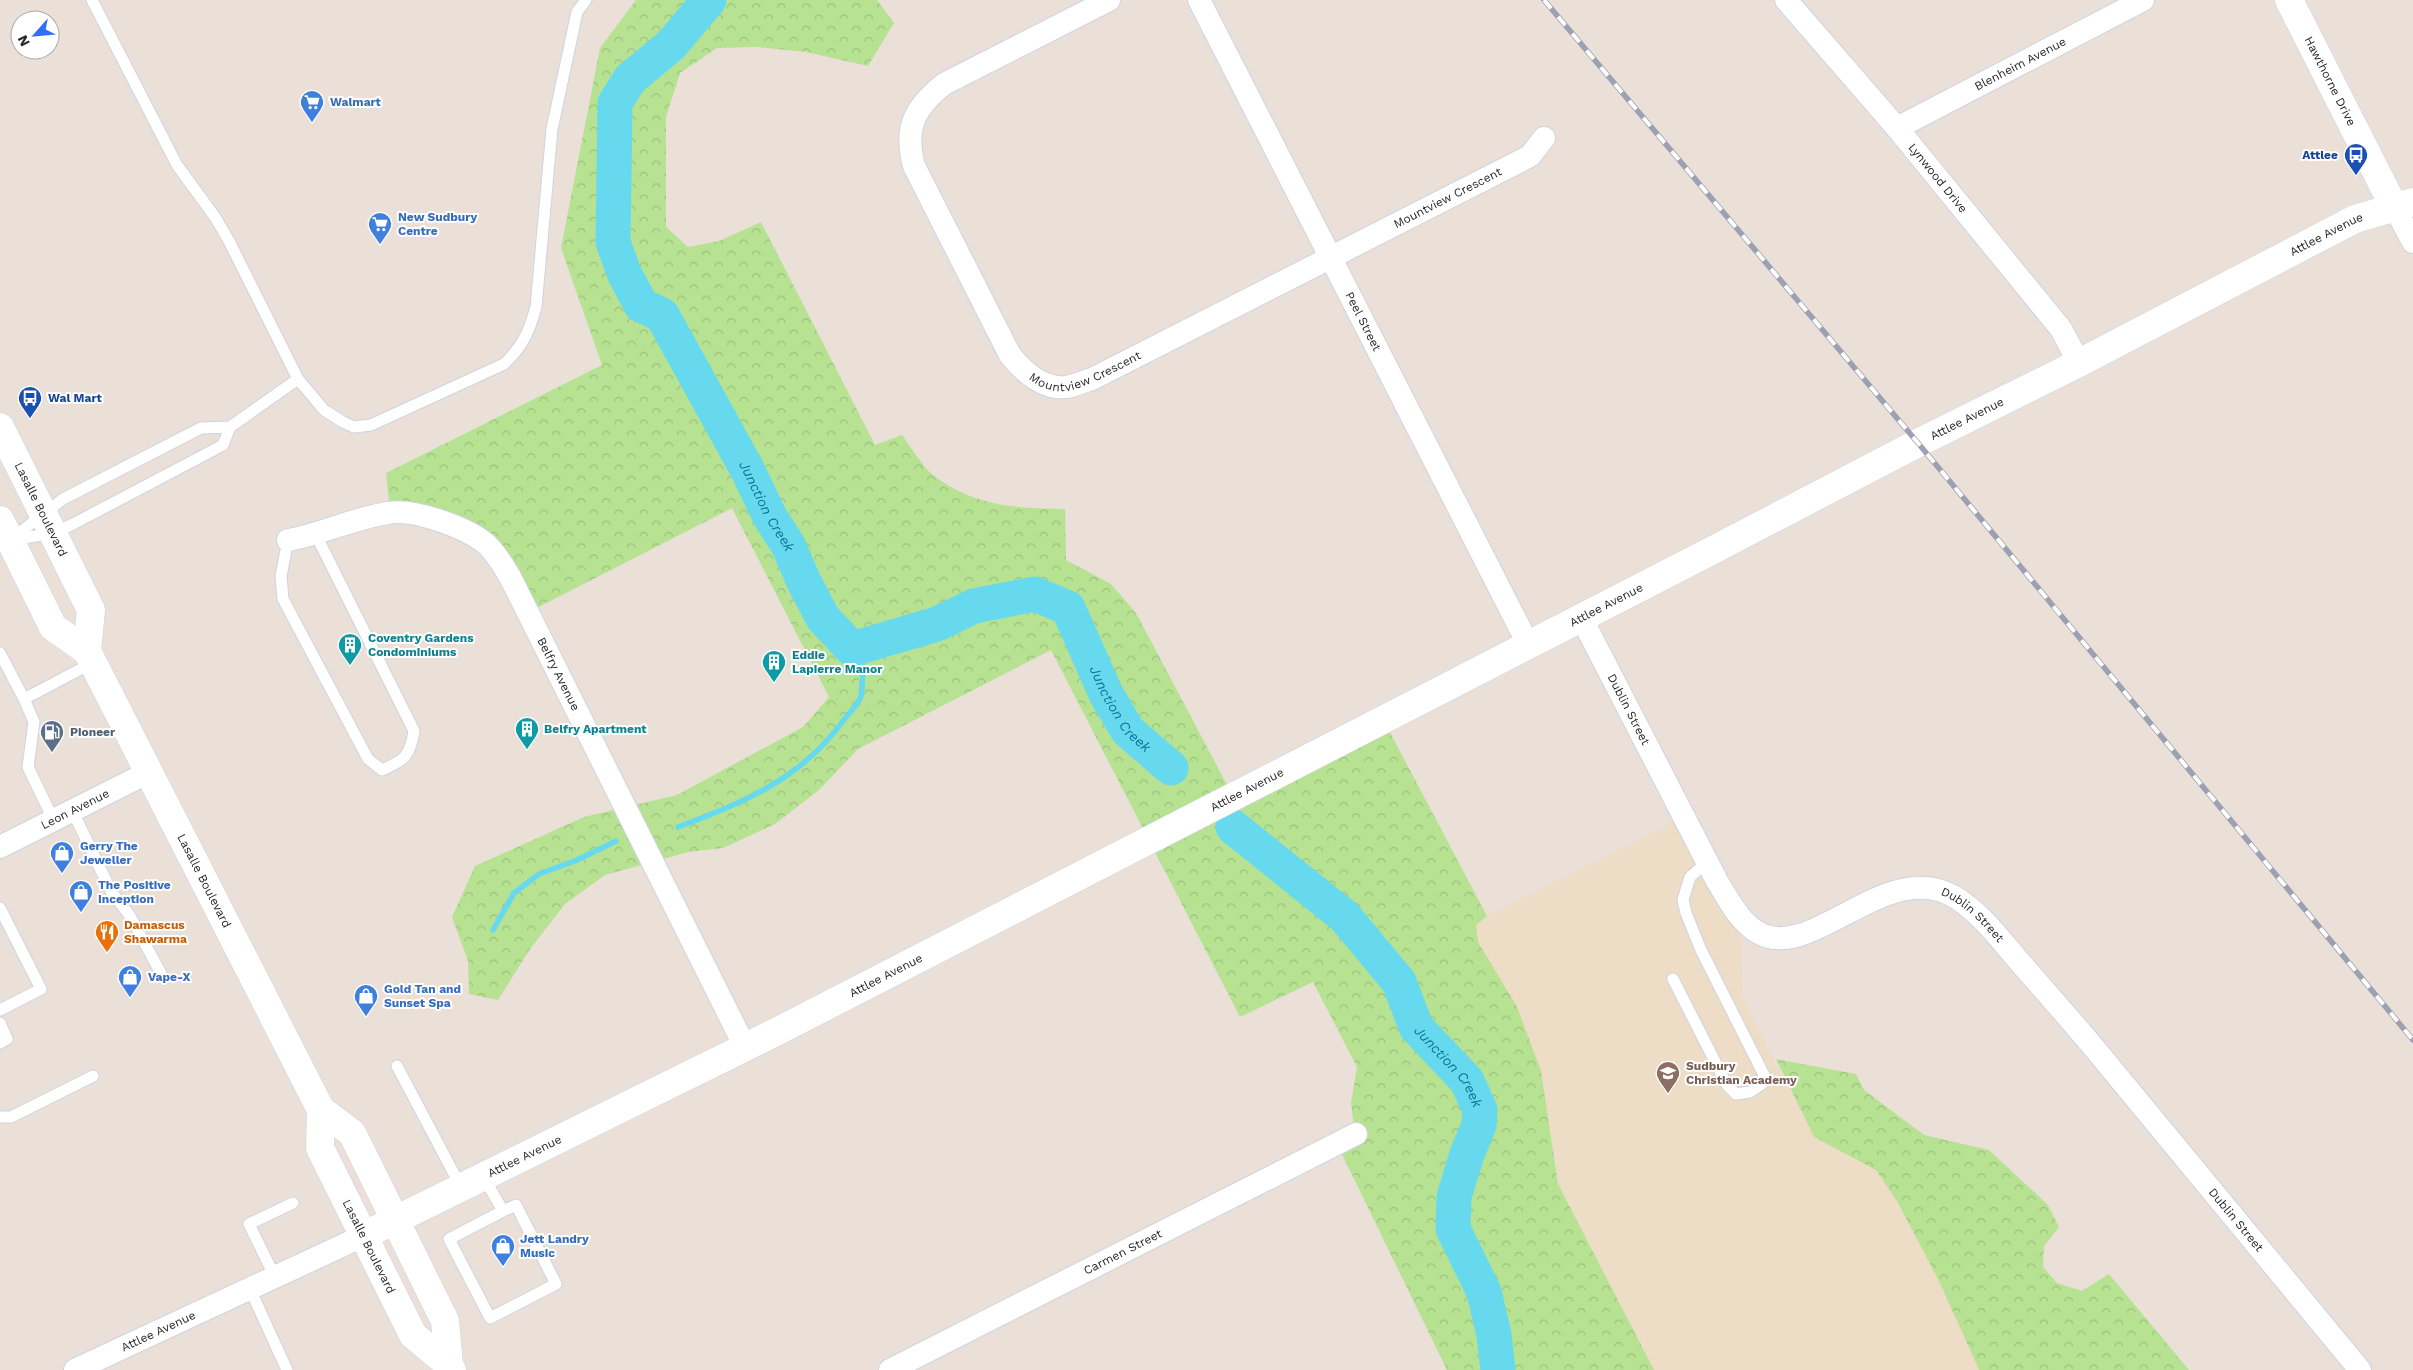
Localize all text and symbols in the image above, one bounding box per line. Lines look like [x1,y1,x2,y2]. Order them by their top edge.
north arrow [10,10,60,60]
text: N [14,33,33,49]
street label: Blenheim Avenue [1972,34,2068,93]
street label: Hawthorne Drive [2302,34,2359,128]
supermarket icon: Walmart [299,89,325,123]
place label: Walmart [330,95,382,109]
street label: Lynwood Drive [1905,141,1970,216]
bus stop icon: Attlee [2343,142,2369,176]
place label: Attlee [2302,148,2338,162]
street label: Mountview Crescent [1391,165,1504,231]
place label: New Sudbury Centre [398,210,477,238]
street label: Attlee Avenue [2287,210,2365,259]
supermarket icon: New Sudbury Centre [367,211,393,245]
street label: Peel Street [1342,290,1384,353]
street label: Mountview Crescent [1026,348,1143,394]
bus stop icon: Wal Mart [17,385,43,419]
place label: Wal Mart [48,391,102,405]
street label: Attlee Avenue [1928,394,2006,443]
water label: Junction Creek [736,458,798,554]
street label: Lasalle Boulevard [12,460,70,559]
street label: Attlee Avenue [1567,580,1645,630]
place label: Coventry Gardens Condominiums [368,631,474,659]
building icon: Coventry Gardens Condominiums [337,632,363,666]
street label: Belfry Avenue [534,635,583,713]
place label: Eddie Lapierre Manor [792,648,883,676]
building icon: Eddie Lapierre Manor [761,649,787,683]
water label: Junction Creek [1087,663,1155,755]
street label: Dublin Street [1605,671,1653,747]
building icon: Belfry Apartment [514,716,540,750]
fuel station icon: Pioneer [39,719,65,753]
place label: Belfry Apartment [544,722,647,736]
place label: Pioneer [70,725,116,739]
street label: Attlee Avenue [1208,765,1286,814]
street label: Leon Avenue [39,786,112,832]
street label: Lasalle Boulevard [174,832,234,930]
place label: Gerry The Jeweller [80,839,138,867]
shop icon: Gerry The Jeweller [49,840,75,874]
place label: The Positive Inception [98,878,171,906]
shop icon: The Positive Inception [68,879,94,913]
street label: Dublin Street [1939,884,2007,945]
place label: Damascus Shawarma [124,918,187,946]
restaurant icon: Damascus Shawarma [94,919,120,953]
street label: Attlee Avenue [847,951,925,1000]
shop icon: Vape-X [117,964,143,998]
place label: Vape-X [148,970,190,984]
place label: Gold Tan and Sunset Spa [384,982,461,1010]
shop icon: Gold Tan and Sunset Spa [353,983,379,1017]
water label: Junction Creek [1411,1022,1486,1110]
place label: Sudbury Christian Academy [1686,1059,1797,1087]
school or university icon: Sudbury Christian Academy [1655,1060,1681,1094]
street label: Attlee Avenue [485,1132,564,1180]
street label: Dublin Street [2206,1185,2266,1254]
street label: Lasalle Boulevard [340,1197,398,1296]
street label: Carmen Street [1081,1226,1164,1278]
place label: Jett Landry Music [520,1232,589,1260]
shop icon: Jett Landry Music [490,1233,516,1267]
street label: Attlee Avenue [119,1308,198,1355]

